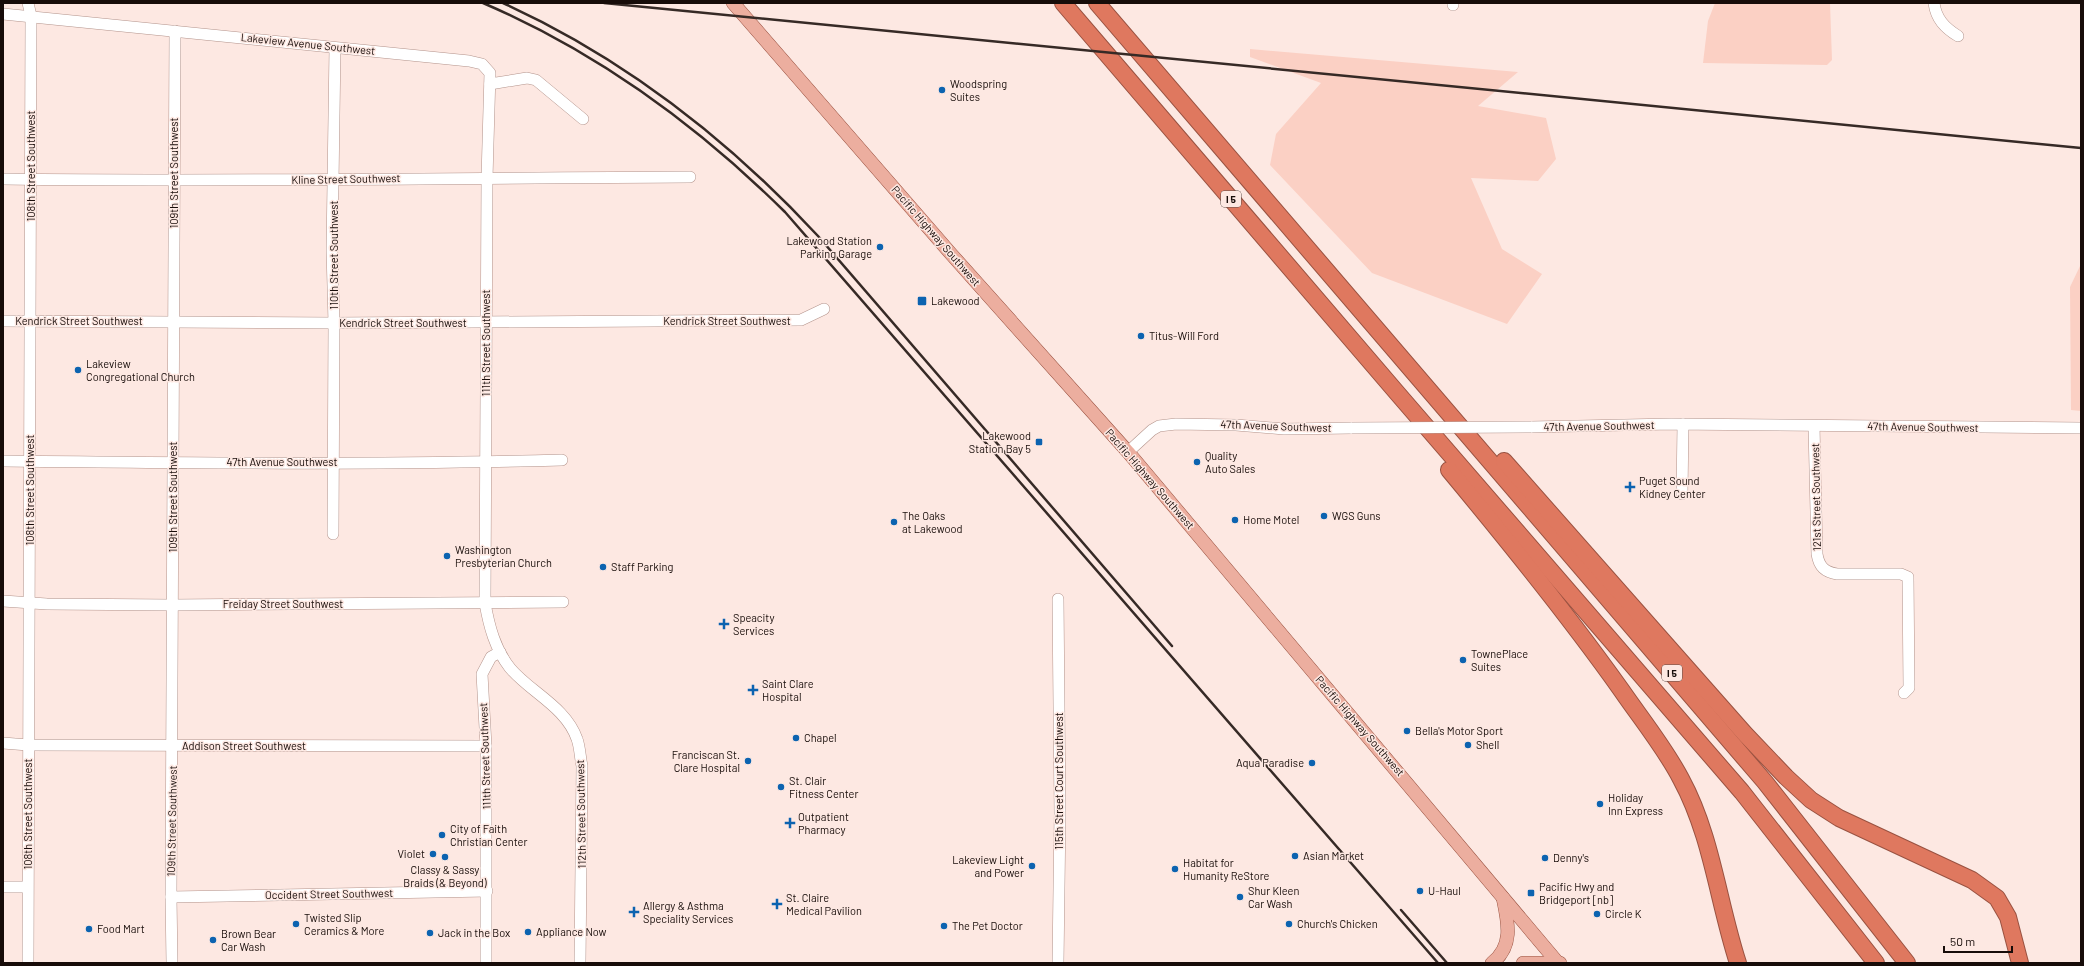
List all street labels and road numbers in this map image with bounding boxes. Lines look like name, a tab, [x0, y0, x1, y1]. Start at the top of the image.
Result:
street label: Lakeview Avenue Southwest	[240, 30, 376, 57]
street label: 108th Street Southwest	[24, 110, 37, 222]
street label: 109th Street Southwest	[167, 117, 180, 229]
street label: Kline Street Southwest	[291, 171, 401, 186]
street label: Pacific Highway Southwest	[889, 183, 983, 288]
road number: I 5	[1221, 191, 1241, 207]
street label: 110th Street Southwest	[327, 200, 340, 310]
street label: 111th Street Southwest	[479, 290, 492, 396]
street label: Kendrick Street Southwest	[15, 314, 143, 327]
street label: Kendrick Street Southwest	[663, 314, 791, 327]
street label: Kendrick Street Southwest	[339, 316, 467, 329]
street label: 47th Avenue Southwest	[1220, 417, 1332, 434]
street label: 47th Avenue Southwest	[1543, 418, 1655, 433]
street label: 47th Avenue Southwest	[1867, 419, 1979, 434]
street label: Pacific Highway Southwest	[1103, 426, 1197, 531]
street label: 108th Street Southwest	[23, 434, 36, 546]
street label: 109th Street Southwest	[166, 441, 179, 553]
street label: 121st Street Southwest	[1808, 443, 1823, 551]
street label: 47th Avenue Southwest	[226, 455, 338, 468]
street label: Freiday Street Southwest	[223, 597, 343, 610]
road number: I 5	[1662, 665, 1682, 681]
street label: Pacific Highway Southwest	[1313, 673, 1407, 778]
street label: 111th Street Southwest	[476, 702, 493, 810]
street label: 115th Street Court Southwest	[1052, 712, 1065, 850]
street label: Addison Street Southwest	[182, 739, 306, 752]
street label: 108th Street Southwest	[21, 758, 34, 870]
street label: 112th Street Southwest	[573, 759, 588, 869]
street label: 109th Street Southwest	[164, 765, 179, 877]
street label: Occident Street Southwest	[265, 886, 393, 901]

